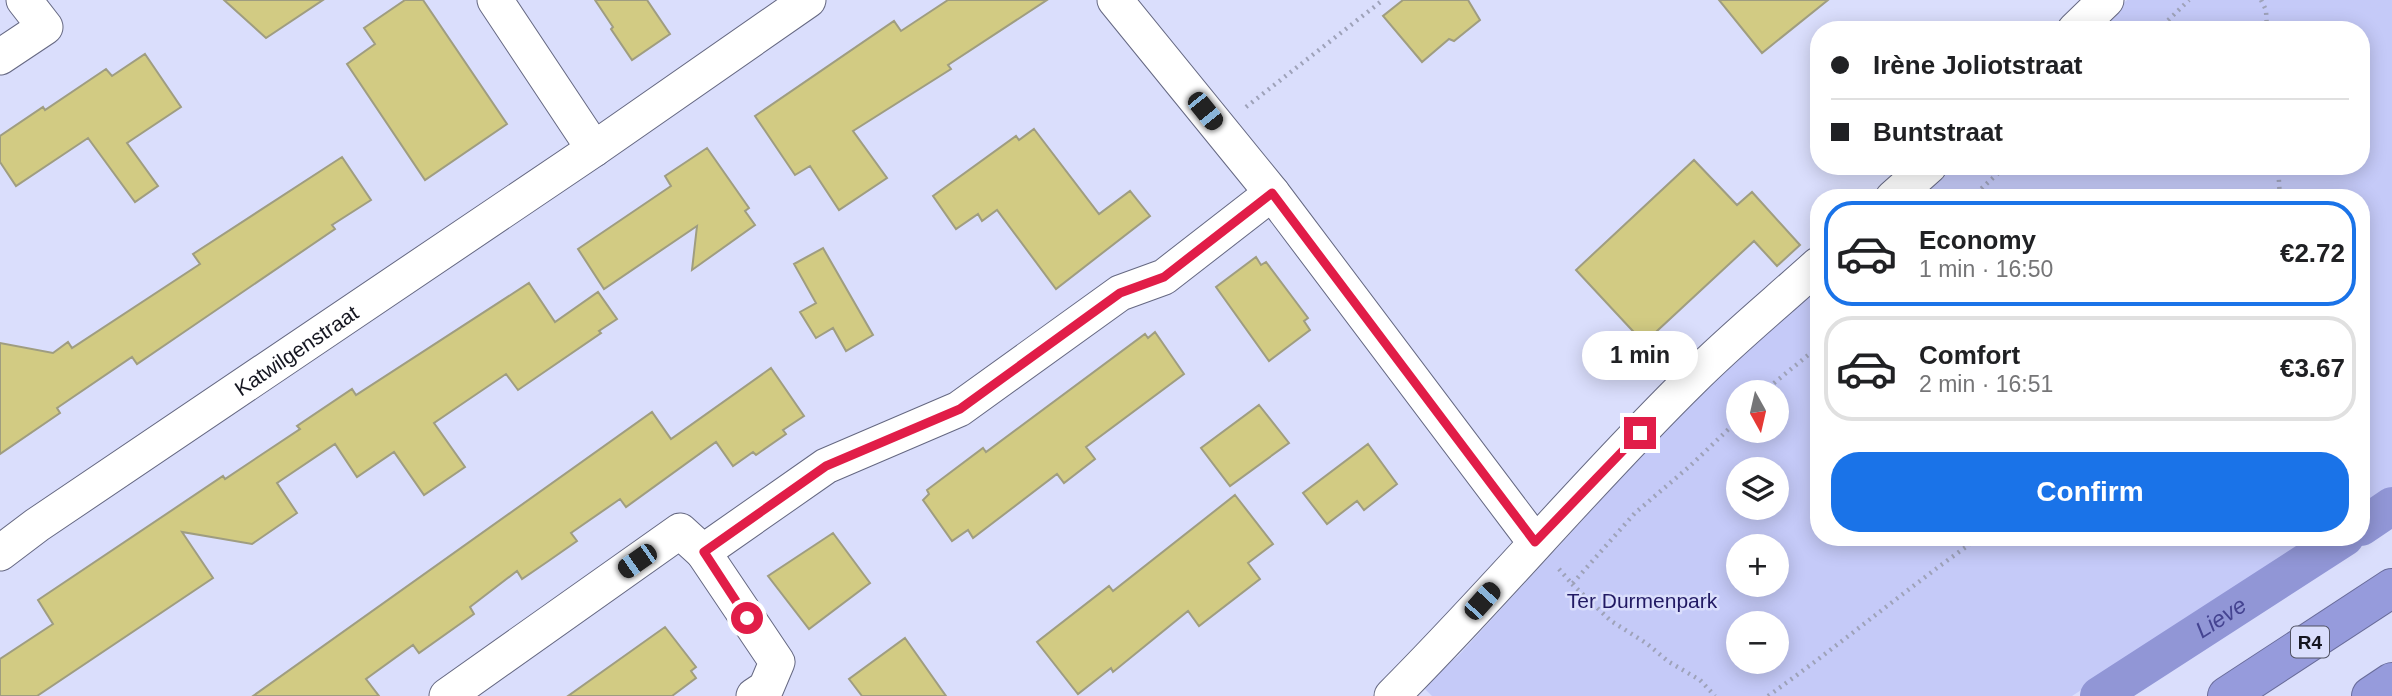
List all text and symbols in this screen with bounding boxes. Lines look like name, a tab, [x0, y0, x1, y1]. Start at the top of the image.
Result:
text: Irène Joliotstraat	[1873, 50, 2083, 80]
car	[1184, 88, 1227, 134]
text: Buntstraat	[1873, 117, 2003, 147]
icon: car	[1835, 222, 1898, 285]
text: Economy	[1919, 225, 2036, 255]
text: €2.72	[2280, 238, 2345, 268]
text: 1 min · 16:50	[1919, 256, 2053, 282]
street label: Katwilgenstraat	[230, 300, 362, 400]
callout: 1 min	[1582, 332, 1698, 380]
icon: car	[1835, 337, 1898, 400]
text: Comfort	[1919, 340, 2020, 370]
text: 1 min	[1610, 342, 1670, 368]
text: €3.67	[2280, 353, 2345, 383]
text: 2 min · 16:51	[1919, 371, 2053, 397]
north arrow	[1726, 380, 1788, 443]
map controls	[1726, 380, 1789, 674]
route end	[1624, 417, 1656, 449]
button: Confirm	[1831, 452, 2349, 532]
button: layers	[1726, 457, 1789, 520]
button: +	[1726, 534, 1789, 597]
car	[614, 540, 661, 582]
car	[1461, 578, 1504, 624]
park label: Ter Durmenpark	[1567, 589, 1718, 612]
water label: Lieve	[2191, 591, 2251, 643]
route start	[731, 602, 763, 634]
button: −	[1726, 611, 1789, 674]
road number: R4	[2291, 626, 2329, 657]

